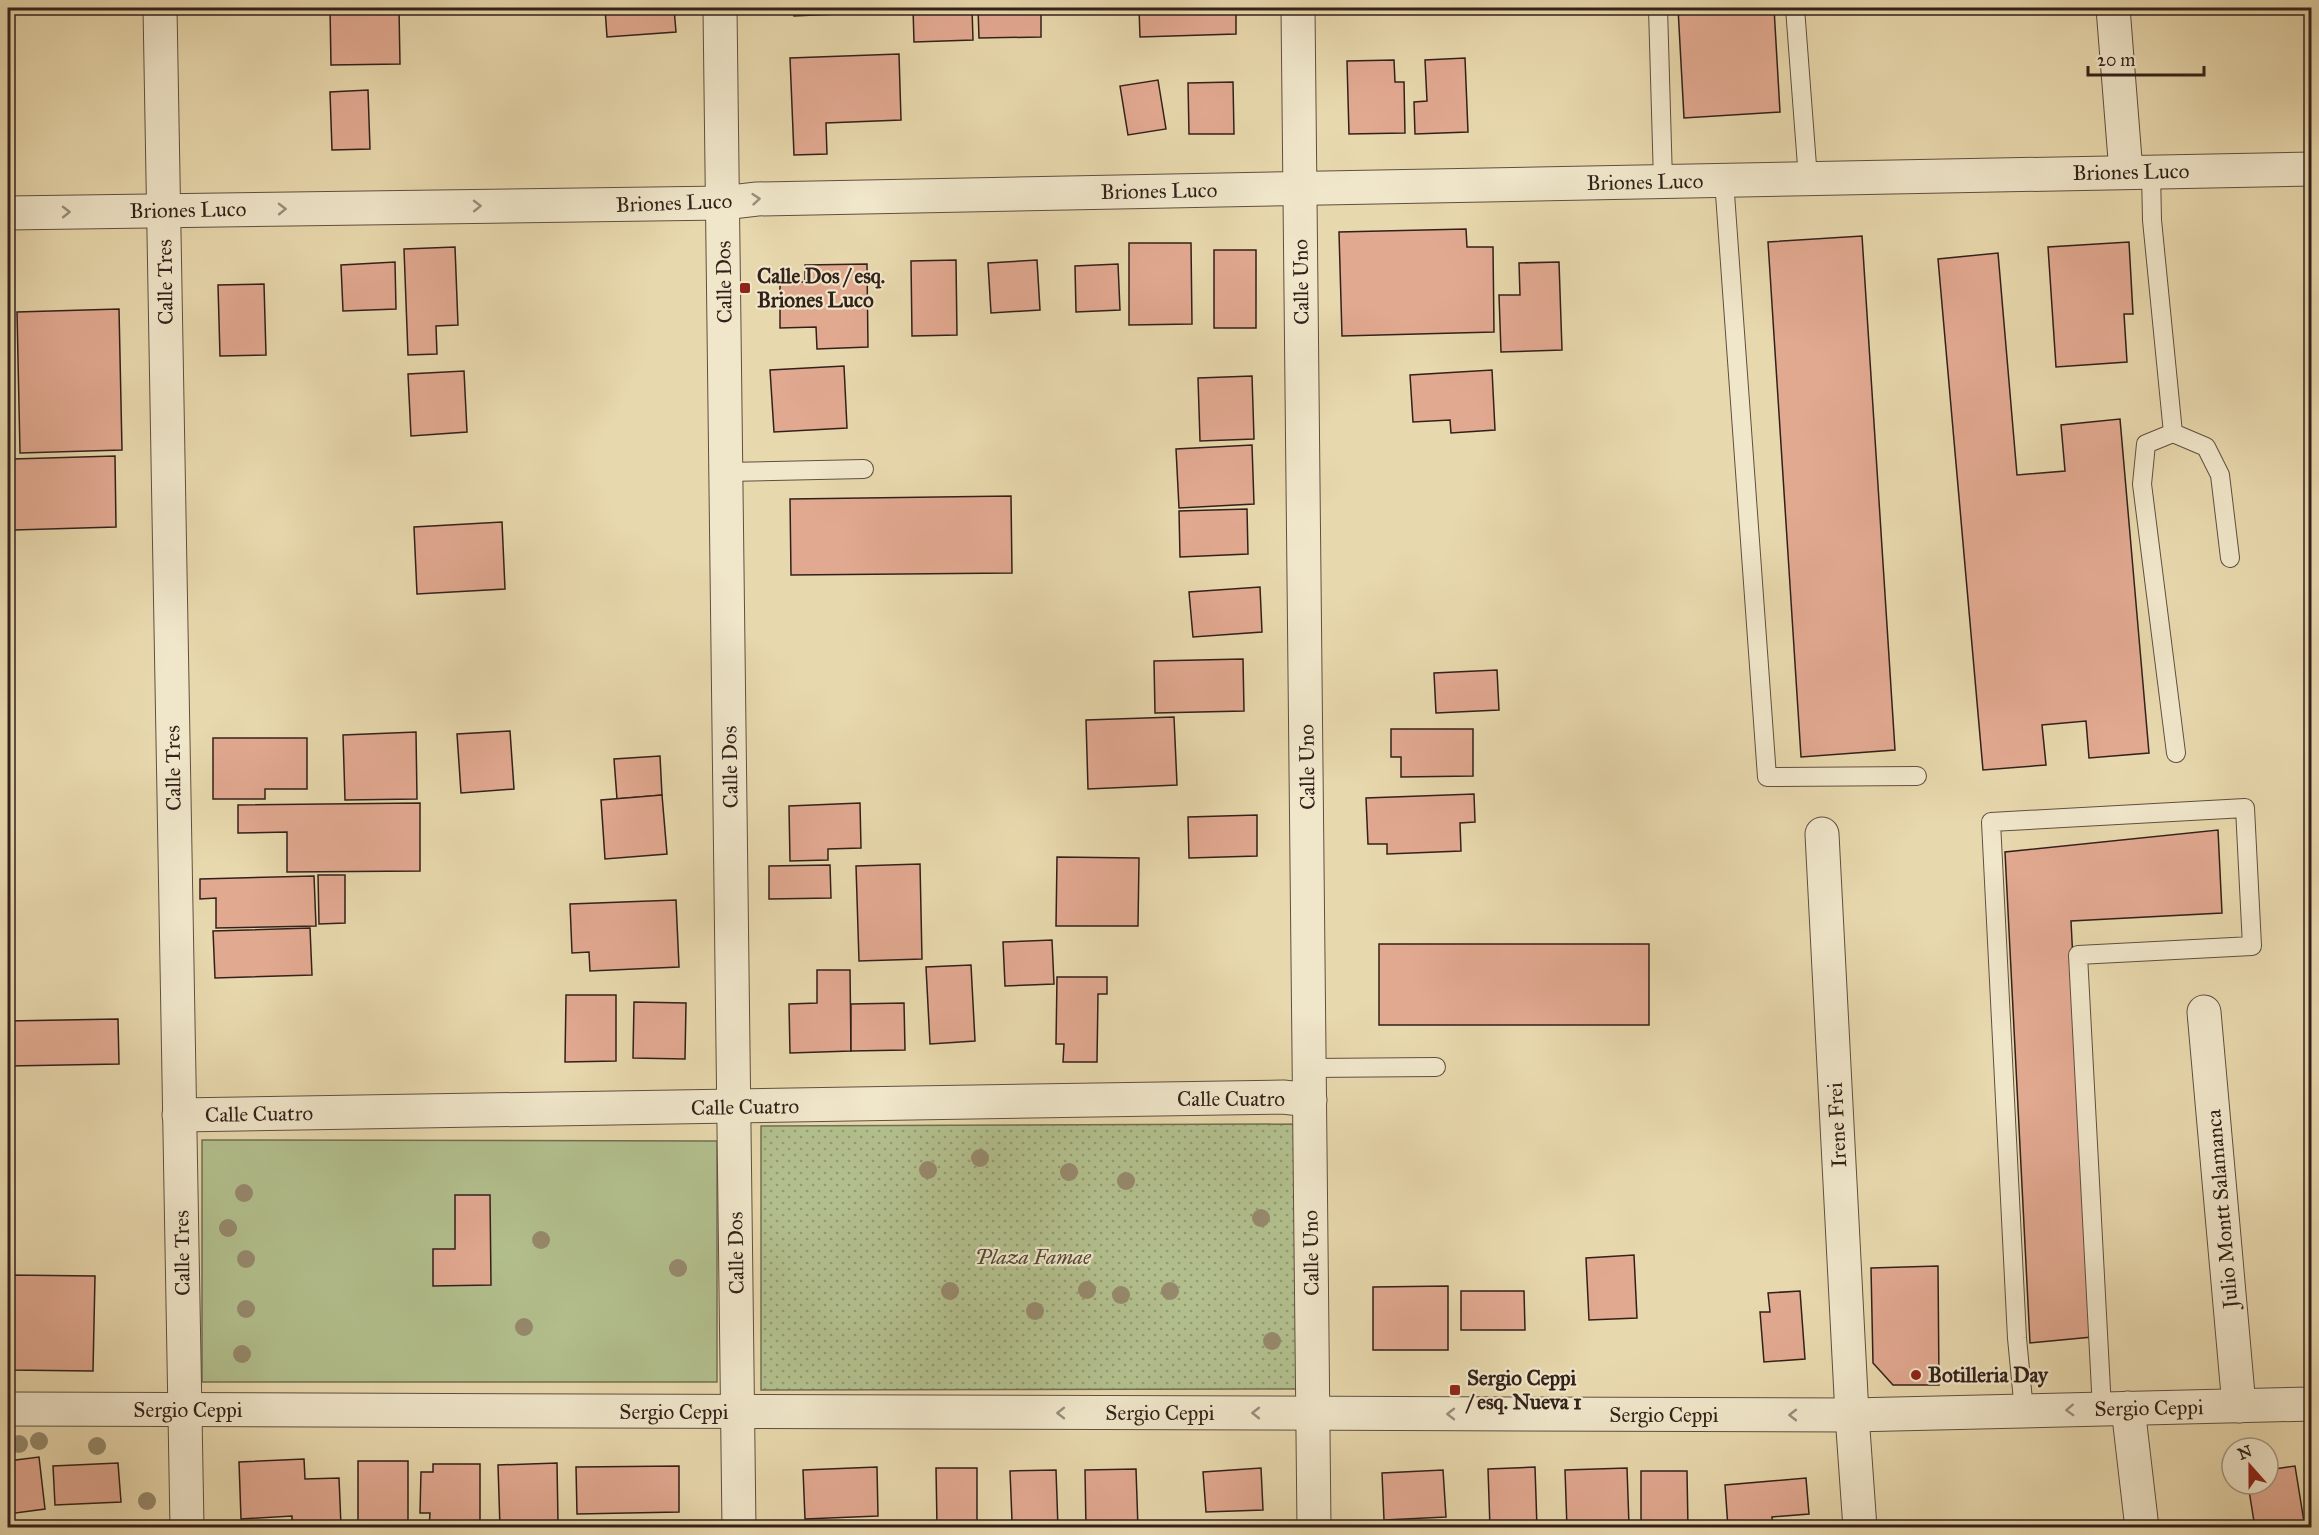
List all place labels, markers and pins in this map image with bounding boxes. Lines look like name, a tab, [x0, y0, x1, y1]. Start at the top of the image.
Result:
place label: Calle Dos / esq. Briones Luco	[757, 263, 885, 313]
marker: Calle Dos / esq. Briones Luco	[738, 281, 752, 295]
place label: Botilleria Day	[1928, 1362, 2049, 1388]
place label: Sergio Ceppi / esq. Nueva 1	[1465, 1365, 1582, 1415]
marker: Botilleria Day	[1909, 1368, 1923, 1382]
marker: Sergio Ceppi / esq. Nueva 1	[1448, 1383, 1462, 1397]

